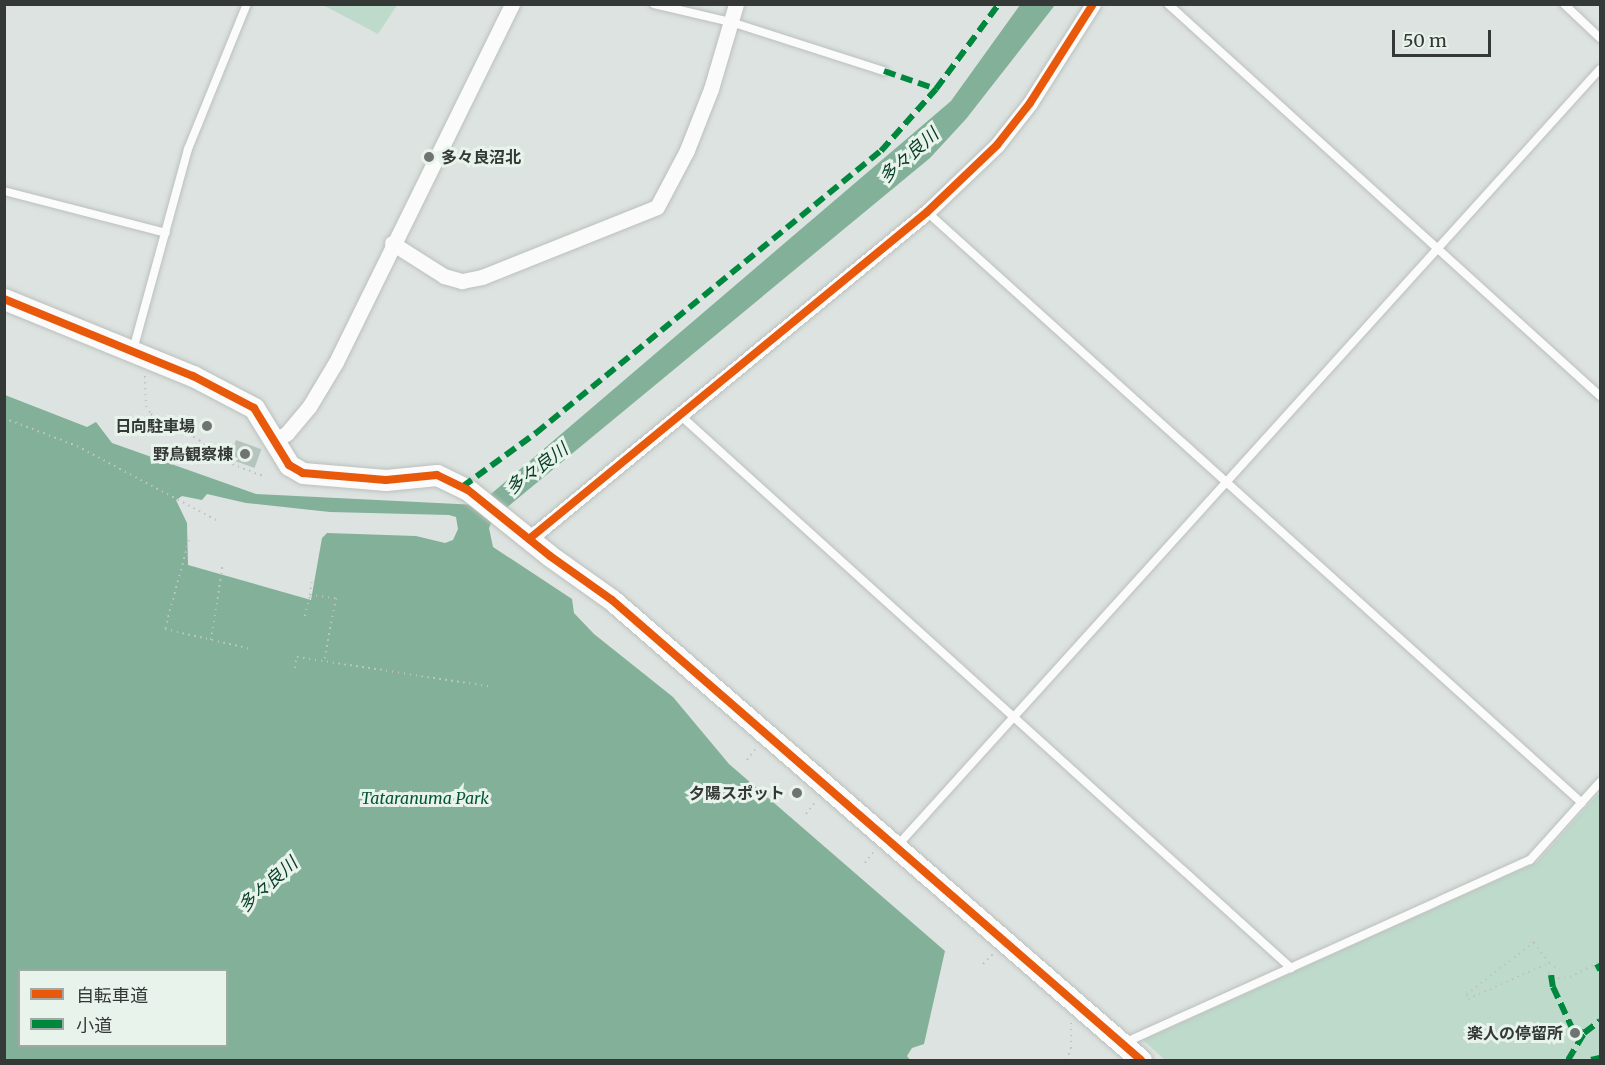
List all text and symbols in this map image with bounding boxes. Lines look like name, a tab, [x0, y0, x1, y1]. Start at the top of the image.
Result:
scale bar	[1395, 18, 1494, 56]
text: 50 m	[1403, 29, 1447, 52]
water label: 多々良川	[875, 124, 943, 188]
place label: 多々良沼北	[441, 147, 521, 167]
marker: 多々良沼北	[422, 150, 436, 164]
place label: 日向駐車場	[115, 416, 195, 436]
marker: 日向駐車場	[200, 419, 214, 433]
water label: 多々良川	[502, 439, 572, 499]
place label: 野鳥観察棟	[153, 444, 233, 464]
marker: 野鳥観察棟	[238, 447, 252, 461]
place label: 夕陽スポット	[689, 783, 785, 803]
marker: 夕陽スポット	[790, 786, 804, 800]
park label: Tataranuma Park	[361, 788, 489, 808]
water label: 多々良川	[234, 853, 302, 917]
legend	[18, 969, 228, 1047]
text: 自転車道	[76, 984, 148, 1007]
text: 小道	[76, 1014, 112, 1037]
place label: 楽人の停留所	[1467, 1023, 1563, 1043]
marker: 楽人の停留所	[1568, 1026, 1582, 1040]

